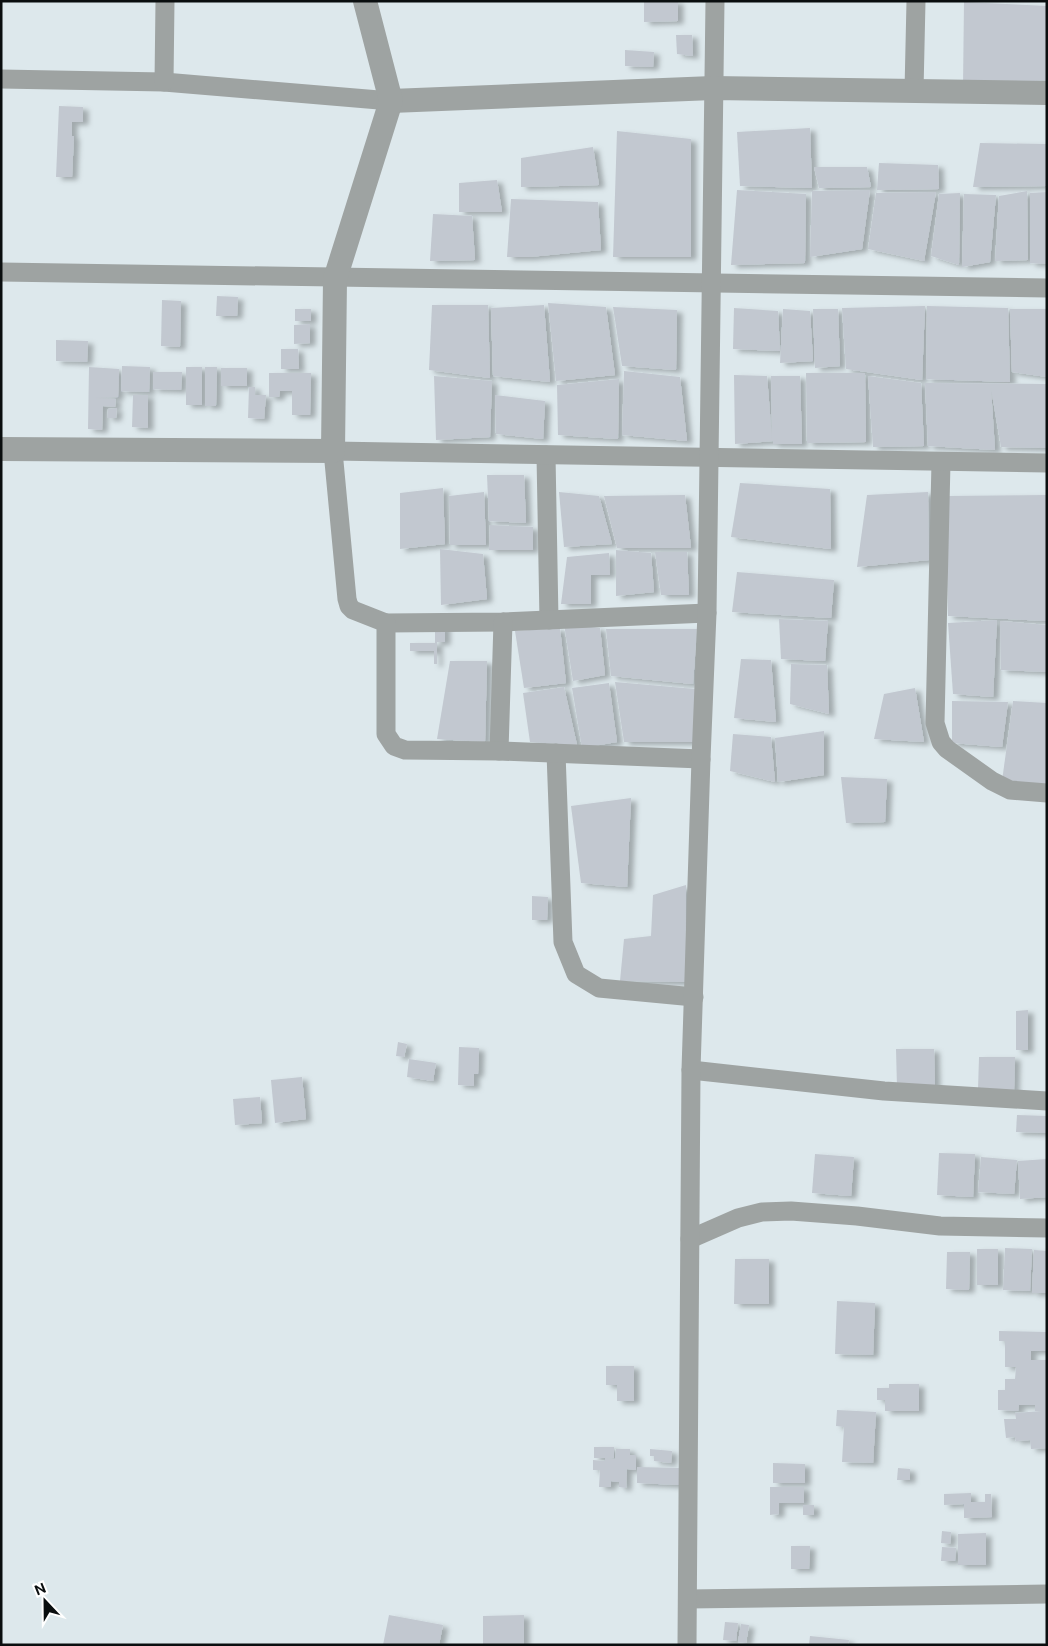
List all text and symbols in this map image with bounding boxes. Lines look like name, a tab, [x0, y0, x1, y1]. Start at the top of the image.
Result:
north arrow	[20, 1576, 70, 1626]
text: N	[32, 1579, 48, 1598]

